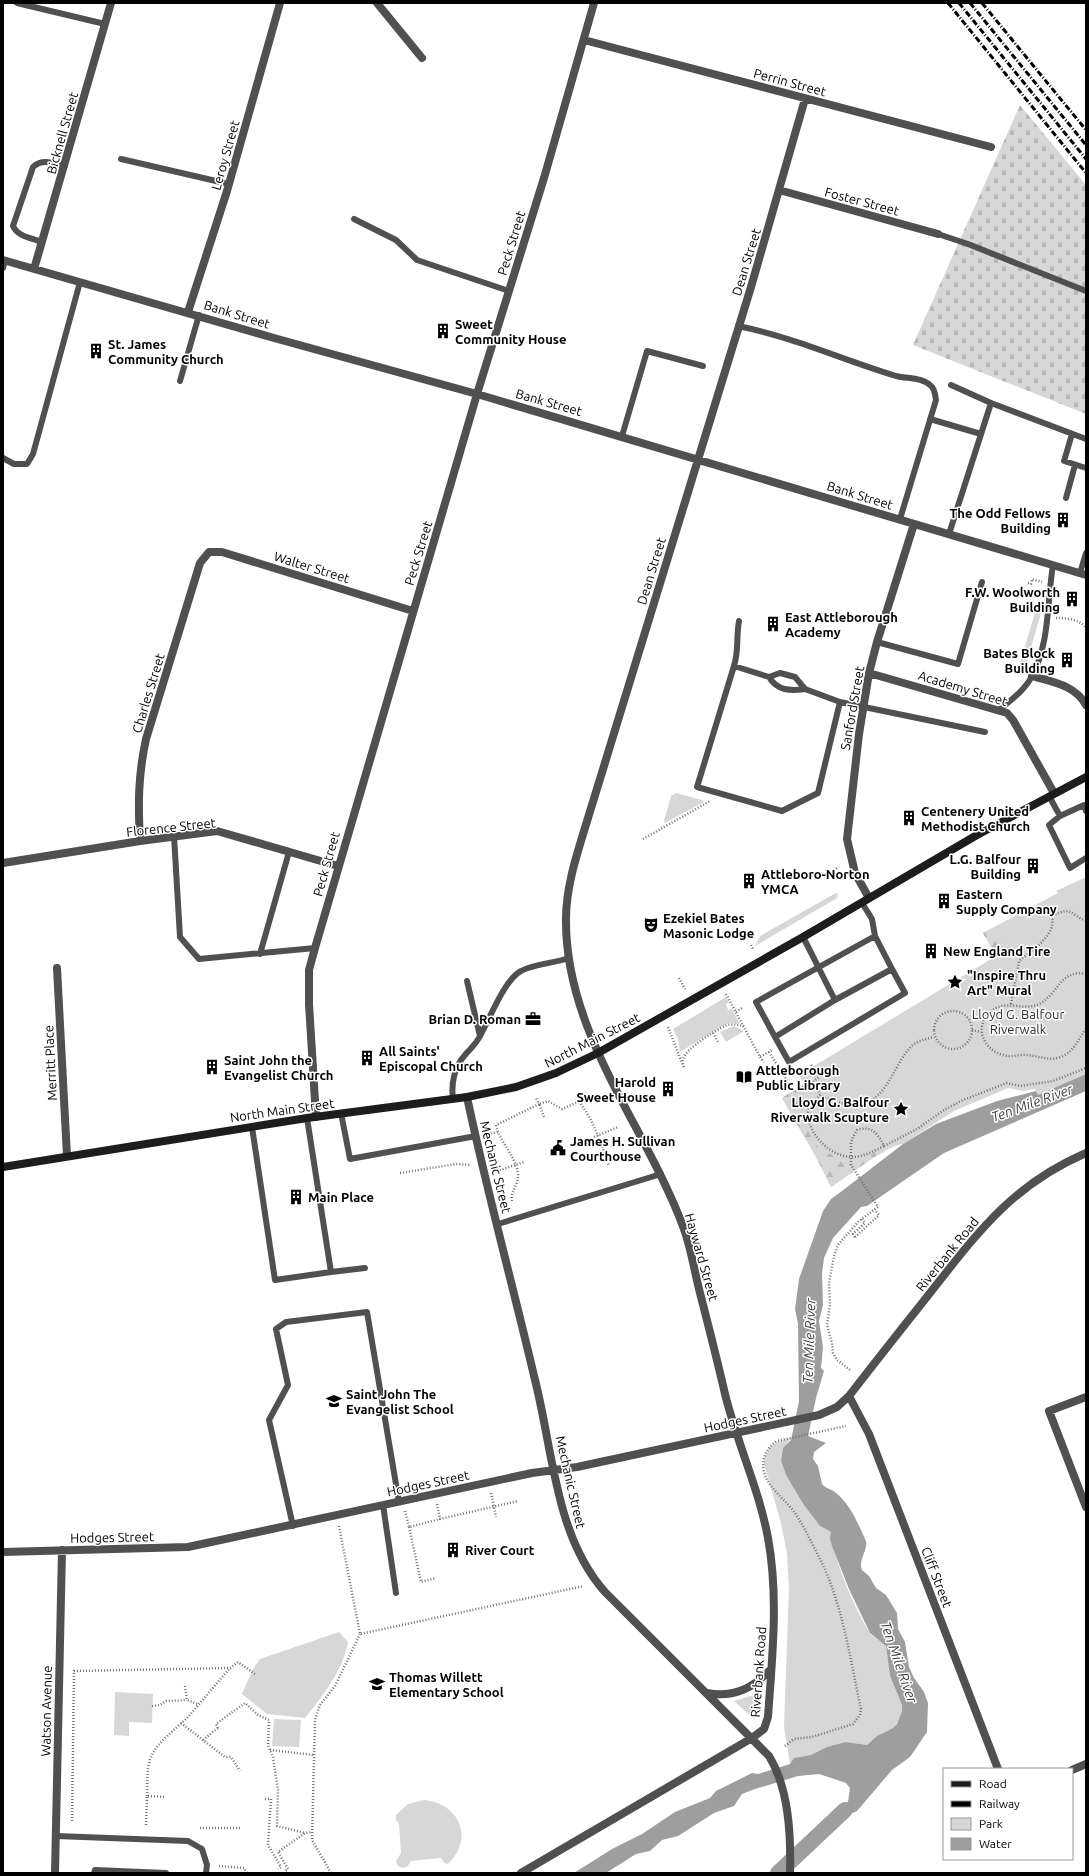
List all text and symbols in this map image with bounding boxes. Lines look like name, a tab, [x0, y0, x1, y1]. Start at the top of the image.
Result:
street label: Perrin Street	[752, 66, 828, 98]
street label: Bicknell Street	[44, 90, 80, 176]
street label: Leroy Street	[208, 119, 242, 191]
street label: Foster Street	[823, 184, 901, 218]
street label: Peck Street	[495, 209, 527, 277]
street label: Dean Street	[729, 227, 763, 297]
street label: Bank Street	[202, 297, 272, 331]
place label: Sweet Community House	[455, 317, 566, 346]
building icon: Sweet Community House	[434, 322, 452, 340]
place label: St. James Community Church	[108, 337, 224, 366]
building icon: St. James Community Church	[87, 342, 105, 360]
street label: Bank Street	[514, 386, 584, 418]
street label: Bank Street	[825, 478, 895, 512]
place label: The Odd Fellows Building	[950, 506, 1051, 535]
building icon: The Odd Fellows Building	[1054, 511, 1072, 529]
street label: Peck Street	[402, 519, 434, 587]
street label: Dean Street	[634, 536, 668, 606]
street label: Walter Street	[273, 549, 351, 585]
place label: F.W. Woolworth Building	[965, 585, 1060, 614]
building icon: F.W. Woolworth Building	[1063, 590, 1081, 608]
place label: East Attleborough Academy	[785, 610, 898, 639]
building icon: East Attleborough Academy	[764, 615, 782, 633]
place label: Bates Block Building	[983, 646, 1056, 675]
building icon: Bates Block Building	[1058, 651, 1076, 669]
street label: Charles Street	[129, 652, 167, 734]
street label: Sanford Street	[838, 665, 866, 751]
street label: Academy Street	[917, 668, 1009, 708]
place label: Centenery United Methodist Church	[921, 804, 1030, 833]
building icon: Centenery United Methodist Church	[900, 809, 918, 827]
street label: Florence Street	[126, 815, 216, 839]
street label: Peck Street	[310, 830, 342, 898]
place label: L.G. Balfour Building	[949, 852, 1022, 881]
building icon: L.G. Balfour Building	[1024, 857, 1042, 875]
place label: Attleboro-Norton YMCA	[761, 867, 870, 896]
building icon: Attleboro-Norton YMCA	[740, 872, 758, 890]
place label: Eastern Supply Company	[956, 887, 1057, 916]
building icon: Eastern Supply Company	[935, 892, 953, 910]
place label: Ezekiel Bates Masonic Lodge	[663, 911, 754, 940]
theatre icon: Ezekiel Bates Masonic Lodge	[642, 916, 660, 934]
building icon: New England Tire	[922, 942, 940, 960]
place label: New England Tire	[943, 944, 1051, 958]
place label: "Inspire Thru Art" Mural	[967, 968, 1046, 997]
place icon: "Inspire Thru Art" Mural	[946, 973, 964, 991]
park label: Lloyd G. Balfour Riverwalk	[972, 1007, 1064, 1036]
office icon: Brian D. Roman	[524, 1010, 542, 1028]
street label: North Main Street	[542, 1010, 642, 1070]
place label: Brian D. Roman	[428, 1012, 521, 1026]
street label: Merritt Place	[41, 1025, 59, 1101]
place label: All Saints' Episcopal Church	[379, 1044, 483, 1073]
building icon: All Saints' Episcopal Church	[358, 1049, 376, 1067]
place label: Saint John the Evangelist Church	[224, 1053, 333, 1082]
building icon: Saint John the Evangelist Church	[203, 1058, 221, 1076]
place label: Attleborough Public Library	[756, 1063, 840, 1092]
library icon: Attleborough Public Library	[735, 1068, 753, 1086]
place label: Harold Sweet House	[577, 1075, 656, 1104]
building icon: Harold Sweet House	[659, 1080, 677, 1098]
water label: Ten Mile River	[989, 1081, 1075, 1125]
place label: Lloyd G. Balfour Riverwalk Scupture	[770, 1095, 890, 1124]
street label: North Main Street	[229, 1096, 335, 1124]
place icon: Lloyd G. Balfour Riverwalk Scupture	[892, 1100, 910, 1118]
street label: Mechanic Street	[478, 1119, 514, 1215]
place label: James H. Sullivan Courthouse	[570, 1134, 675, 1163]
public building icon: James H. Sullivan Courthouse	[549, 1139, 567, 1157]
building icon: Main Place	[287, 1188, 305, 1206]
place label: Main Place	[308, 1190, 374, 1204]
street label: Hayward Street	[683, 1211, 721, 1303]
street label: Riverbank Road	[913, 1214, 981, 1294]
water label: Ten Mile River	[800, 1297, 819, 1384]
place label: Saint John The Evangelist School	[346, 1387, 454, 1416]
school or university icon: Saint John The Evangelist School	[325, 1392, 343, 1410]
street label: Hodges Street	[703, 1403, 787, 1435]
street label: Mechanic Street	[554, 1434, 588, 1530]
street label: Hodges Street	[386, 1467, 470, 1499]
street label: Hodges Street	[70, 1529, 154, 1545]
building icon: River Court	[444, 1541, 462, 1559]
place label: River Court	[465, 1543, 535, 1557]
street label: Cliff Street	[919, 1545, 955, 1609]
water label: Ten Mile River	[878, 1619, 921, 1706]
street label: Riverbank Road	[748, 1626, 768, 1718]
street label: Watson Avenue	[38, 1665, 54, 1757]
place label: Thomas Willett Elementary School	[389, 1670, 504, 1699]
school or university icon: Thomas Willett Elementary School	[368, 1675, 386, 1693]
legend	[943, 1768, 1073, 1860]
text: Road	[979, 1777, 1007, 1790]
text: Railway	[979, 1797, 1020, 1810]
text: Park	[979, 1817, 1003, 1830]
text: Water	[979, 1837, 1012, 1850]

